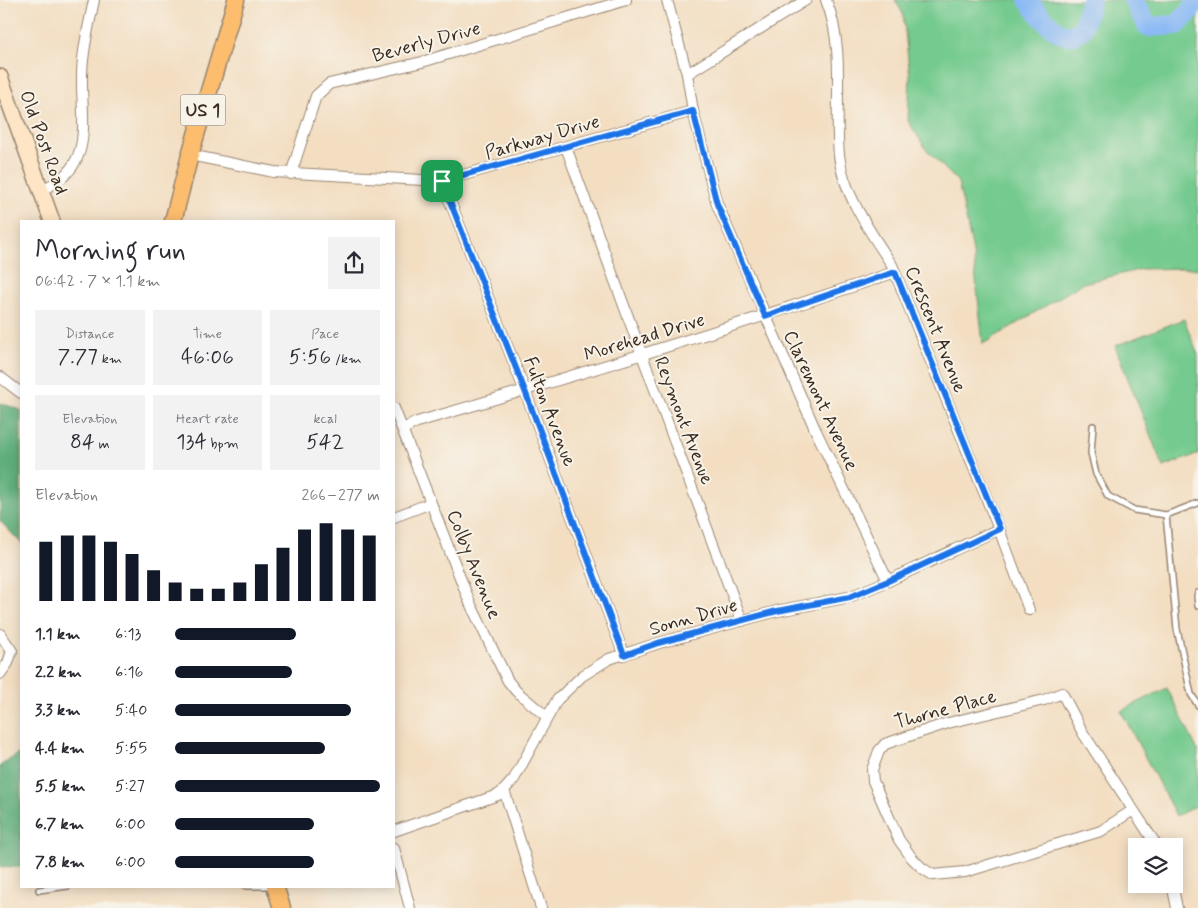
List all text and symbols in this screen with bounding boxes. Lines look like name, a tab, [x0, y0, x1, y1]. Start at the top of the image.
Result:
street label: Beverly Drive	[370, 16, 483, 69]
street label: Old Post Road	[13, 87, 74, 198]
road number: US 1	[180, 94, 226, 126]
street label: Parkway Drive	[482, 109, 603, 166]
pin	[421, 160, 463, 202]
icon: arrive	[428, 167, 456, 195]
text: Morning run	[35, 233, 186, 270]
button: share	[328, 237, 380, 289]
street label: Crescent Avenue	[899, 263, 972, 397]
text: 06:42 · 7 × 1.1 km	[35, 271, 161, 292]
street label: Morehead Drive	[581, 307, 708, 368]
text: Distance	[65, 325, 114, 343]
text: Time	[193, 325, 222, 343]
text: Pace	[311, 325, 339, 343]
street label: Claremont Avenue	[777, 326, 864, 475]
text: 7.77	[58, 343, 98, 371]
text: 46:06	[181, 343, 234, 371]
text: 5:56	[289, 343, 331, 371]
text: km	[98, 350, 122, 368]
text: /km	[331, 350, 362, 368]
street label: Fulton Avenue	[517, 353, 582, 470]
street label: Reymont Avenue	[648, 353, 719, 488]
text: Elevation	[62, 410, 117, 428]
text: Heart rate	[176, 410, 239, 428]
text: kcal	[313, 410, 337, 428]
text: 84	[70, 428, 95, 456]
text: 134	[176, 428, 207, 456]
text: 542	[306, 428, 344, 456]
text: m	[95, 435, 110, 453]
text: bpm	[207, 435, 239, 453]
text: Elevation	[35, 485, 98, 506]
text: 266–277 m	[302, 485, 380, 506]
street label: Colby Avenue	[439, 506, 507, 623]
street label: Sonn Drive	[646, 593, 740, 642]
text: 1.1 km	[35, 624, 80, 645]
text: 6:13	[115, 624, 141, 645]
text: 2.2 km	[35, 662, 82, 683]
text: 6:16	[115, 662, 143, 683]
street label: Thorne Place	[892, 684, 999, 735]
text: 3.3 km	[35, 700, 80, 721]
text: 5:40	[115, 700, 147, 721]
text: 4.4 km	[35, 738, 85, 759]
text: 5:55	[115, 738, 147, 759]
text: 5.5 km	[35, 776, 85, 797]
text: 5:27	[115, 776, 145, 797]
text: 6.7 km	[35, 814, 84, 835]
text: 6:00	[115, 814, 146, 835]
map controls	[1128, 838, 1183, 893]
button: layers	[1128, 838, 1183, 893]
text: 7.8 km	[35, 852, 85, 873]
text: 6:00	[115, 852, 146, 873]

